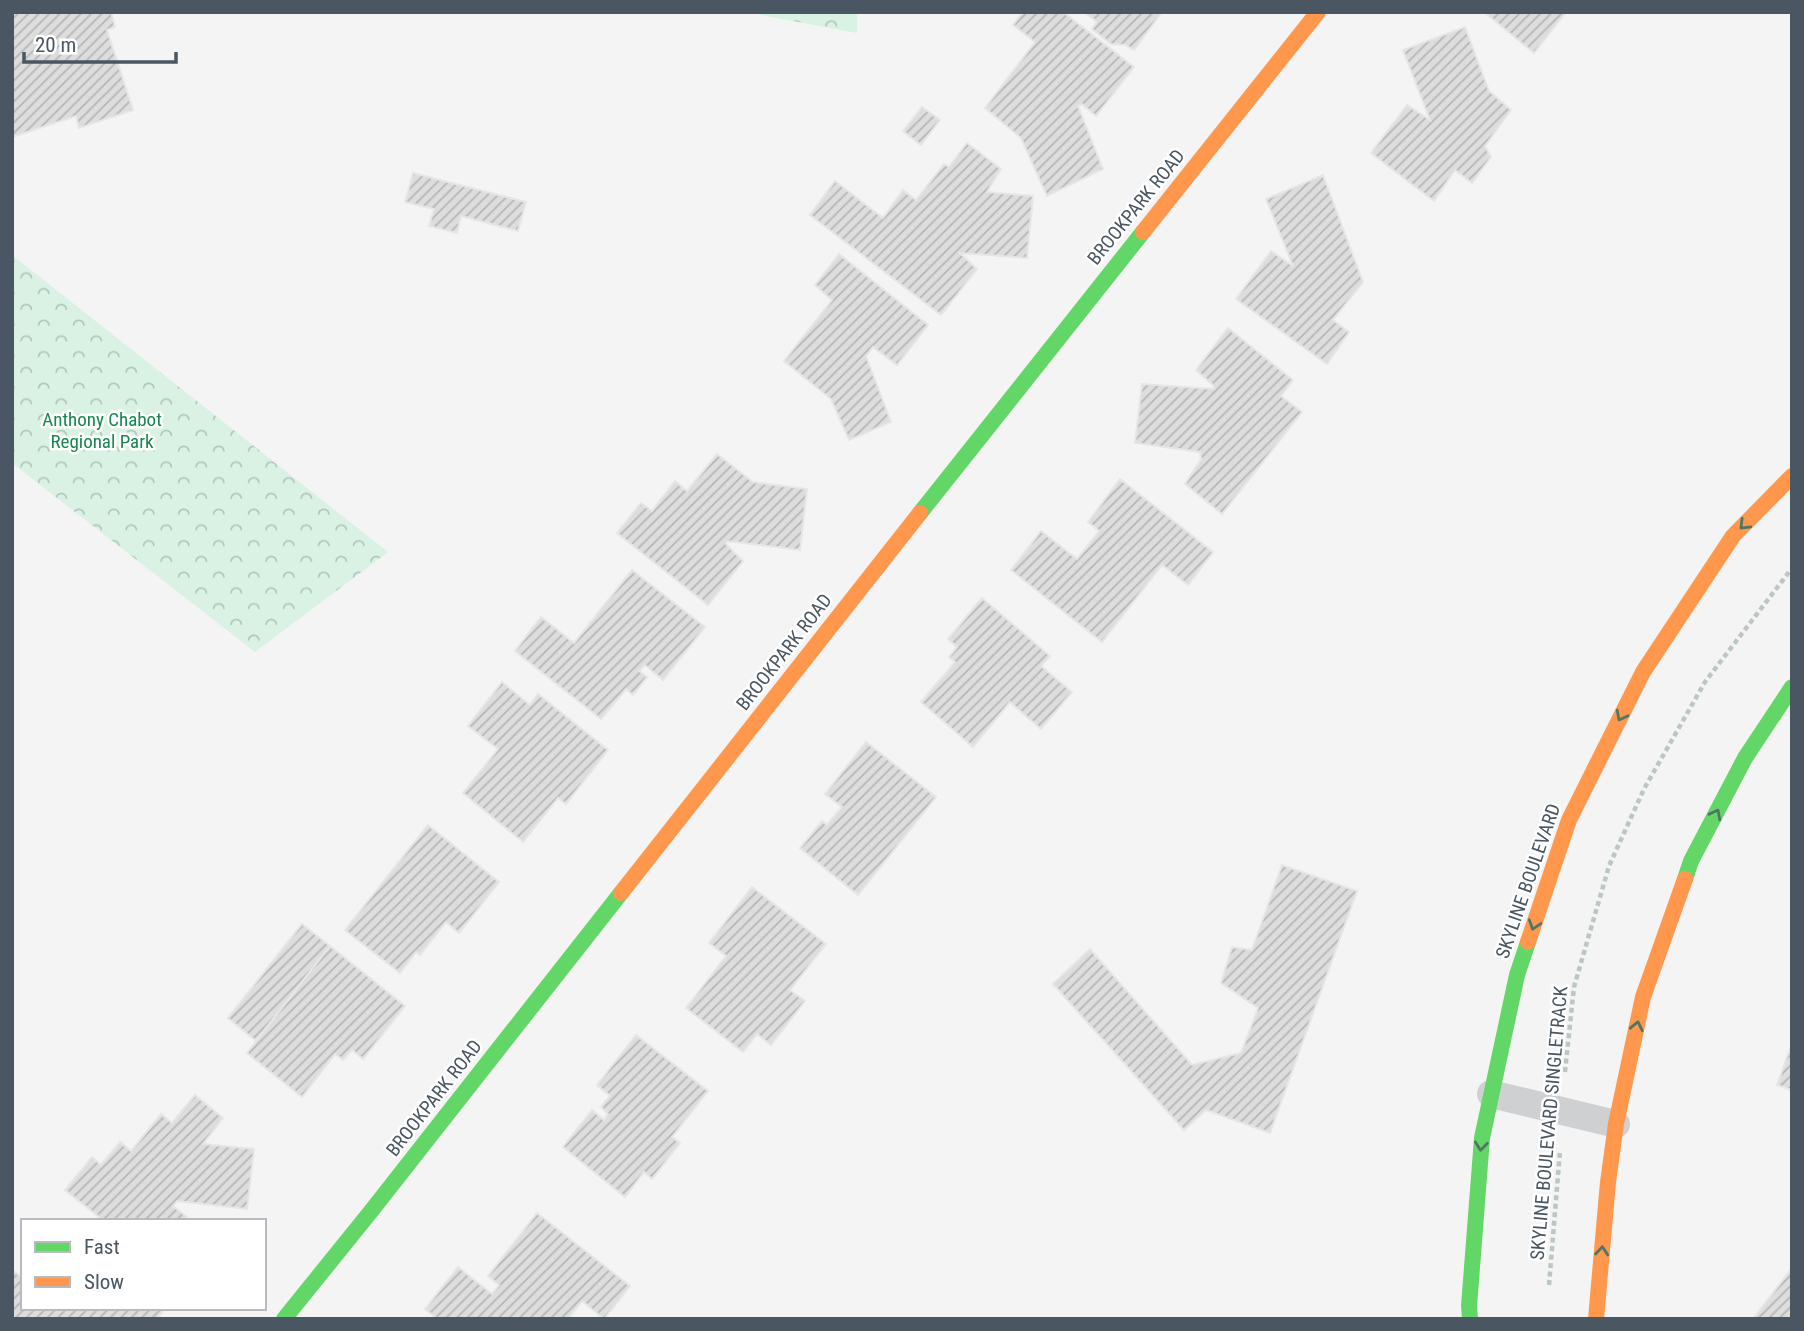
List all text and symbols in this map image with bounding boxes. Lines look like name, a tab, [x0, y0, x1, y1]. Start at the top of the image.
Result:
scale bar	[24, 21, 177, 65]
text: 20 m	[35, 33, 76, 57]
street label: BROOKPARK ROAD	[1082, 145, 1190, 269]
park label: Anthony Chabot Regional Park	[42, 408, 162, 453]
one-way arrow	[1739, 516, 1752, 529]
street label: BROOKPARK ROAD	[731, 589, 837, 715]
one-way arrow	[1615, 709, 1629, 721]
street label: SKYLINE BOULEVARD	[1491, 801, 1565, 961]
one-way arrow	[1707, 809, 1721, 821]
one-way arrow	[1528, 918, 1542, 931]
street label: SKYLINE BOULEVARD SINGLETRACK	[1526, 984, 1572, 1261]
one-way arrow	[1628, 1020, 1643, 1032]
street label: BROOKPARK ROAD	[381, 1035, 487, 1161]
one-way arrow	[1474, 1140, 1489, 1152]
legend	[21, 1219, 266, 1310]
text: Fast	[84, 1235, 120, 1259]
one-way arrow	[1594, 1245, 1609, 1256]
text: Slow	[84, 1270, 124, 1294]

